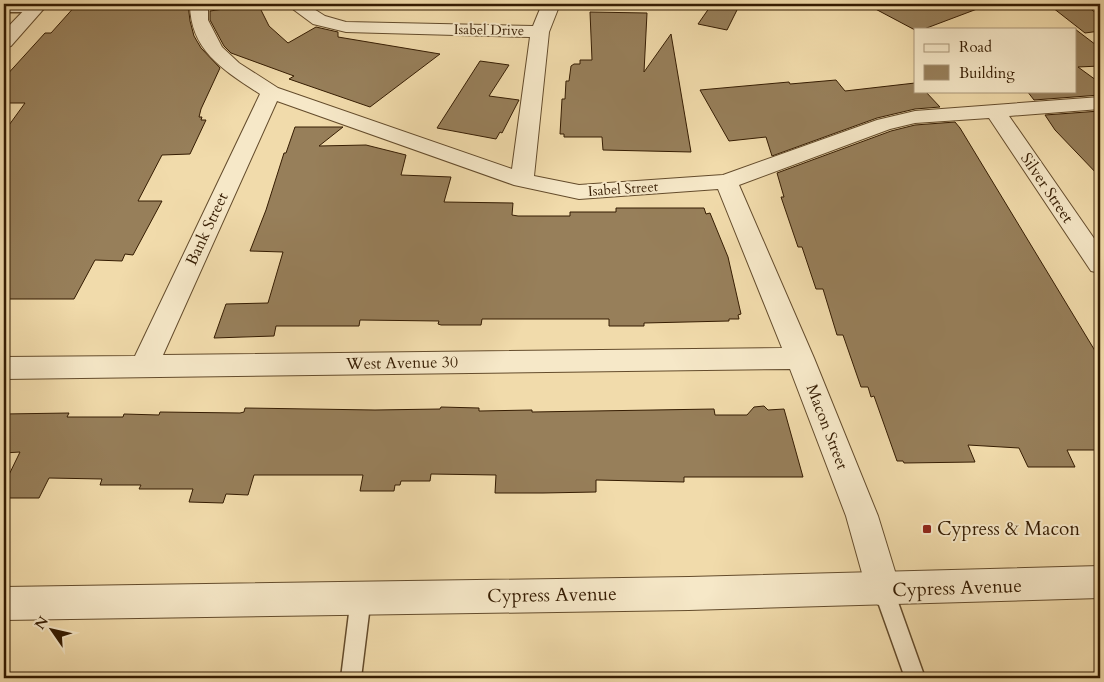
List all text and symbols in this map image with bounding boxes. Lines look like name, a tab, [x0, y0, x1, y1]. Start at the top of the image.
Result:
street label: Isabel Drive	[454, 20, 524, 40]
legend	[914, 28, 1076, 92]
text: Road	[959, 37, 992, 57]
text: Building	[959, 63, 1015, 83]
street label: Silver Street	[1015, 148, 1079, 228]
street label: Isabel Street	[587, 177, 659, 201]
street label: Bank Street	[180, 189, 234, 269]
street label: West Avenue 30	[345, 351, 458, 375]
street label: Macon Street	[801, 381, 853, 473]
place label: Cypress & Macon	[937, 516, 1080, 542]
marker: Cypress & Macon	[921, 523, 933, 535]
street label: Cypress Avenue	[892, 573, 1022, 603]
street label: Cypress Avenue	[487, 581, 617, 609]
north arrow	[28, 604, 78, 654]
text: N	[30, 613, 53, 633]

